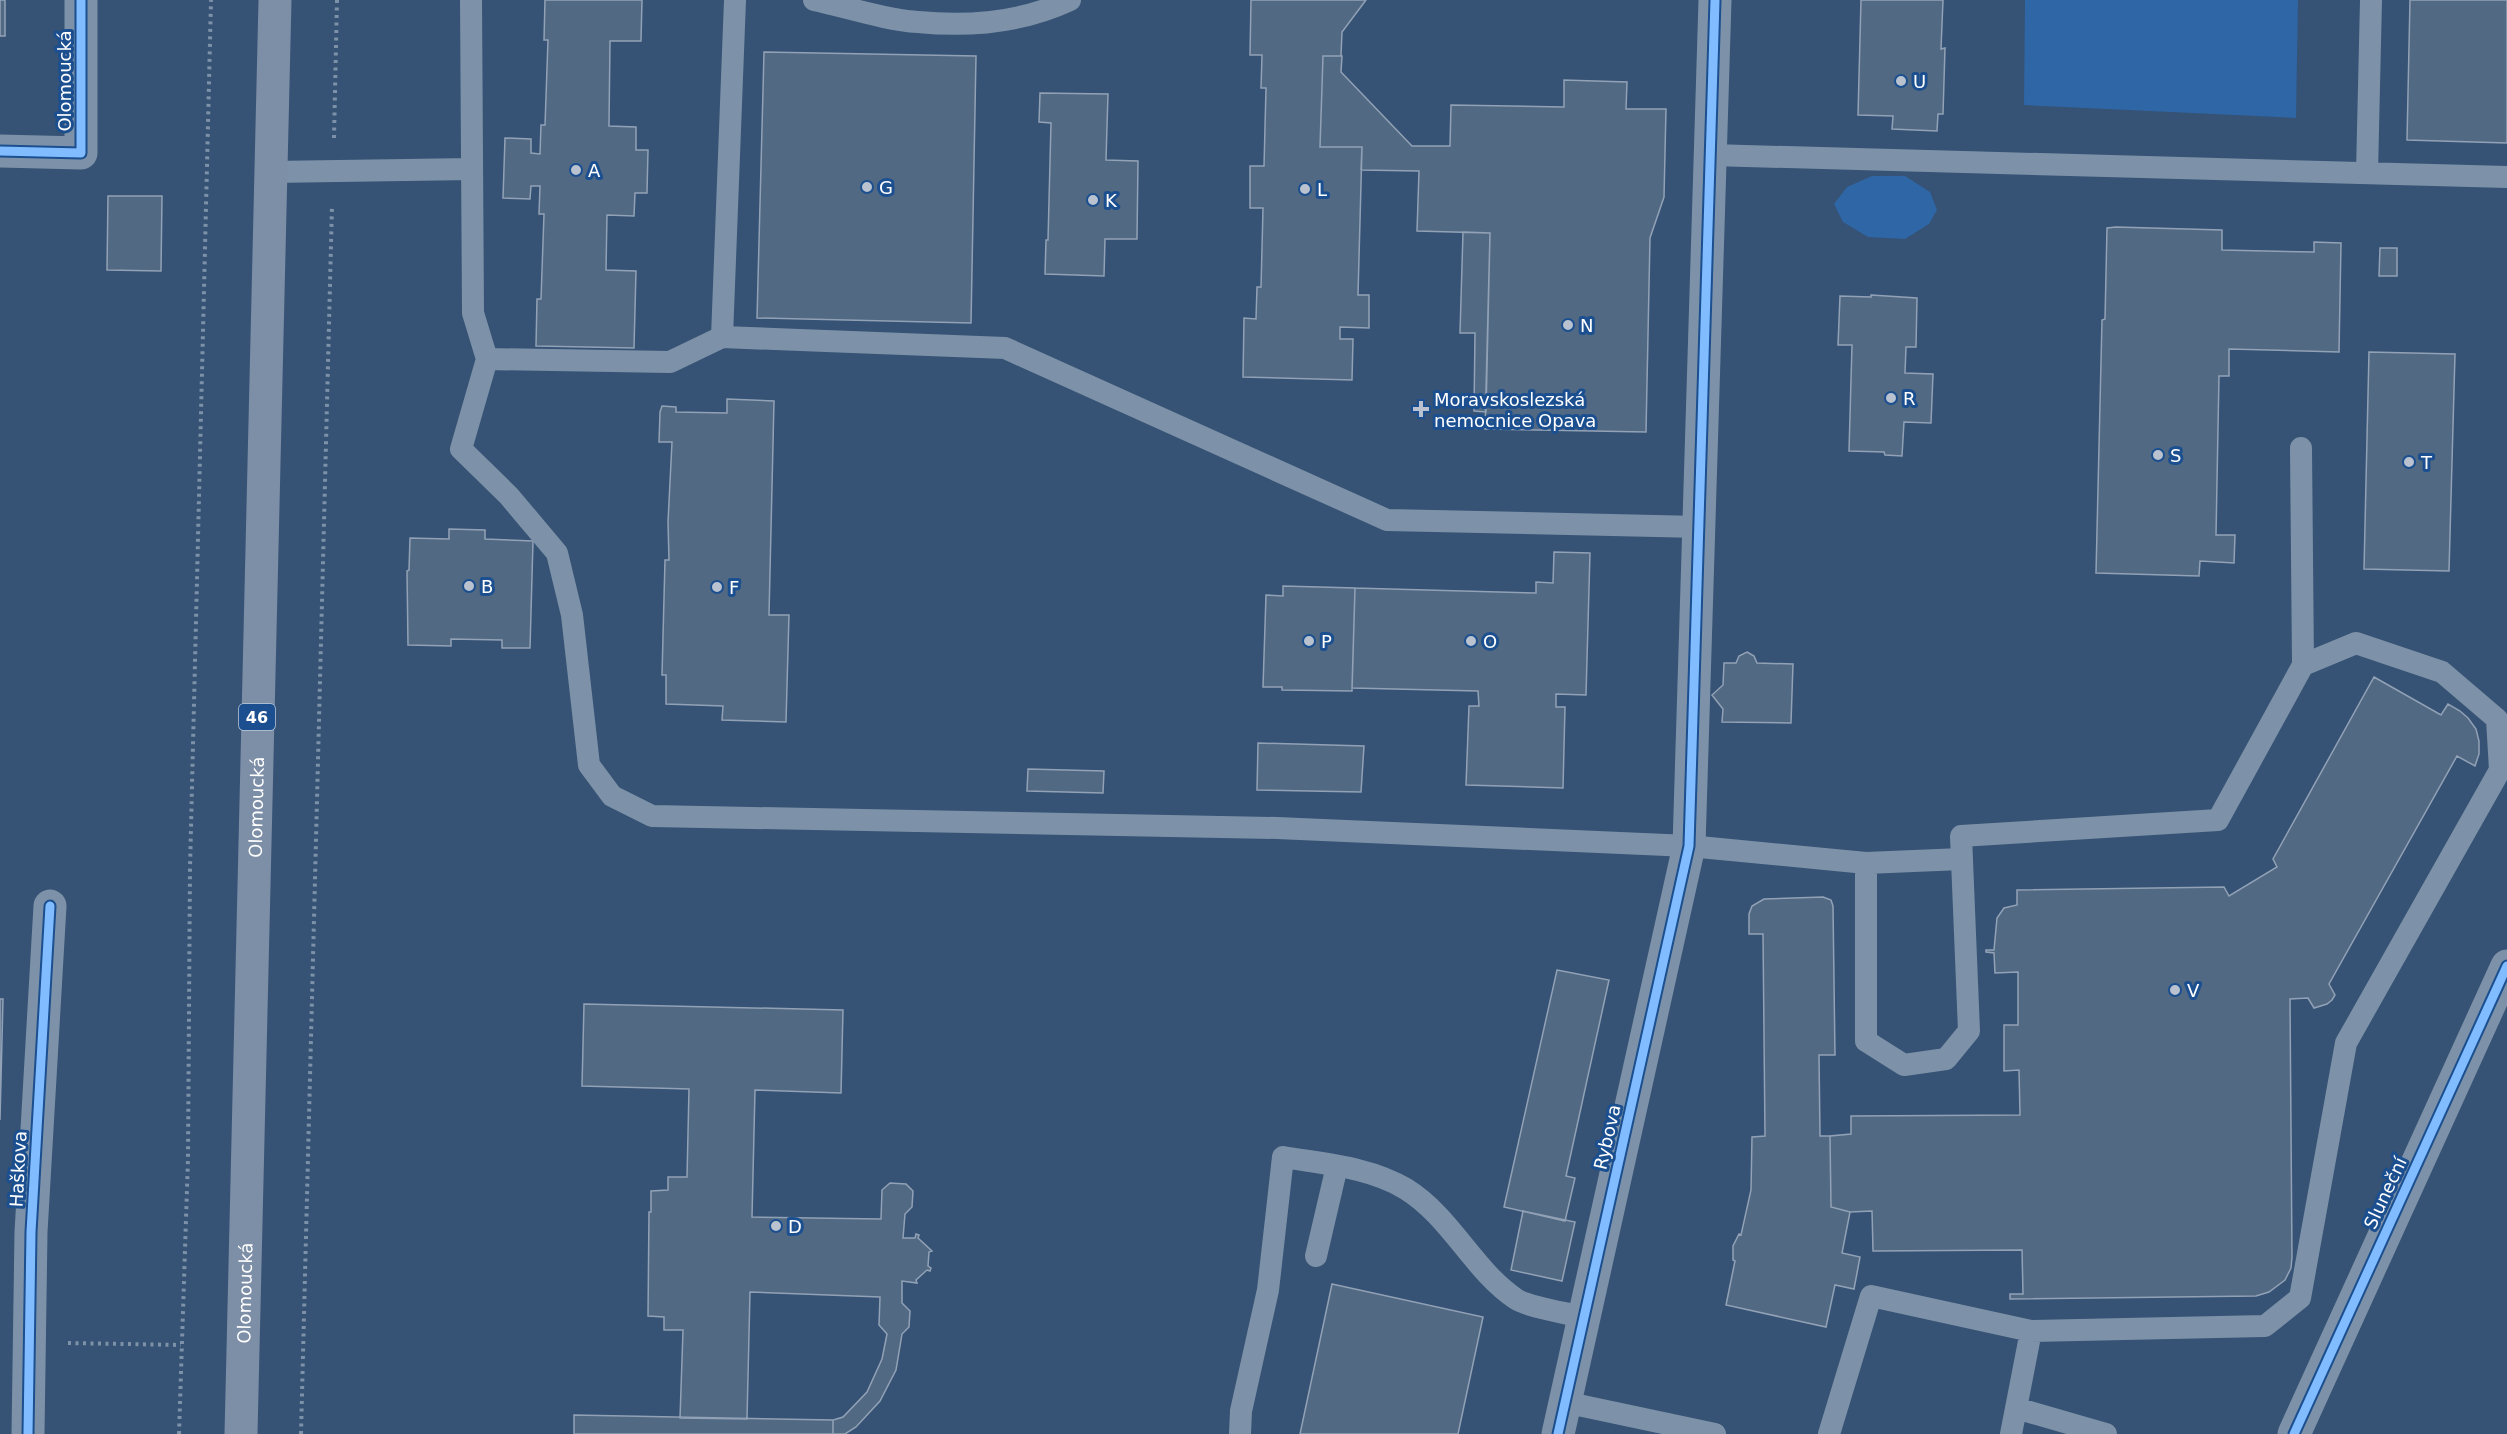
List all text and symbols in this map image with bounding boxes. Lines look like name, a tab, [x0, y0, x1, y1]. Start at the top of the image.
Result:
street label: Olomoucká	[54, 30, 75, 132]
place label: U	[1913, 71, 1926, 92]
marker: U	[1894, 74, 1908, 88]
place label: A	[588, 160, 601, 181]
marker: A	[569, 163, 583, 177]
place label: G	[879, 177, 893, 198]
place label: L	[1317, 179, 1327, 200]
marker: G	[860, 180, 874, 194]
marker: L	[1298, 182, 1312, 196]
place label: K	[1105, 190, 1118, 211]
marker: K	[1086, 193, 1100, 207]
place label: N	[1580, 315, 1593, 336]
marker: N	[1561, 318, 1575, 332]
place label: R	[1903, 388, 1916, 409]
place label: Moravskoslezská nemocnice Opava	[1434, 389, 1596, 431]
marker: R	[1884, 391, 1898, 405]
marker: Moravskoslezská nemocnice Opava	[1412, 400, 1430, 418]
place label: S	[2170, 445, 2181, 466]
marker: S	[2151, 448, 2165, 462]
place label: T	[2420, 452, 2433, 473]
marker: T	[2402, 455, 2416, 469]
place label: B	[481, 576, 493, 597]
place label: F	[729, 577, 739, 598]
marker: B	[462, 579, 476, 593]
marker: F	[710, 580, 724, 594]
place label: P	[1321, 631, 1332, 652]
place label: O	[1483, 631, 1497, 652]
marker: P	[1302, 634, 1316, 648]
marker: O	[1464, 634, 1478, 648]
road number: 46	[239, 704, 275, 730]
street label: Olomoucká	[244, 756, 268, 858]
place label: V	[2187, 980, 2200, 1001]
marker: V	[2168, 983, 2182, 997]
street label: Rybova	[1589, 1102, 1625, 1172]
street label: Haškova	[6, 1130, 30, 1208]
street label: Sluneční	[2359, 1153, 2411, 1232]
place label: D	[788, 1216, 802, 1237]
marker: D	[769, 1219, 783, 1233]
street label: Olomoucká	[233, 1242, 256, 1344]

